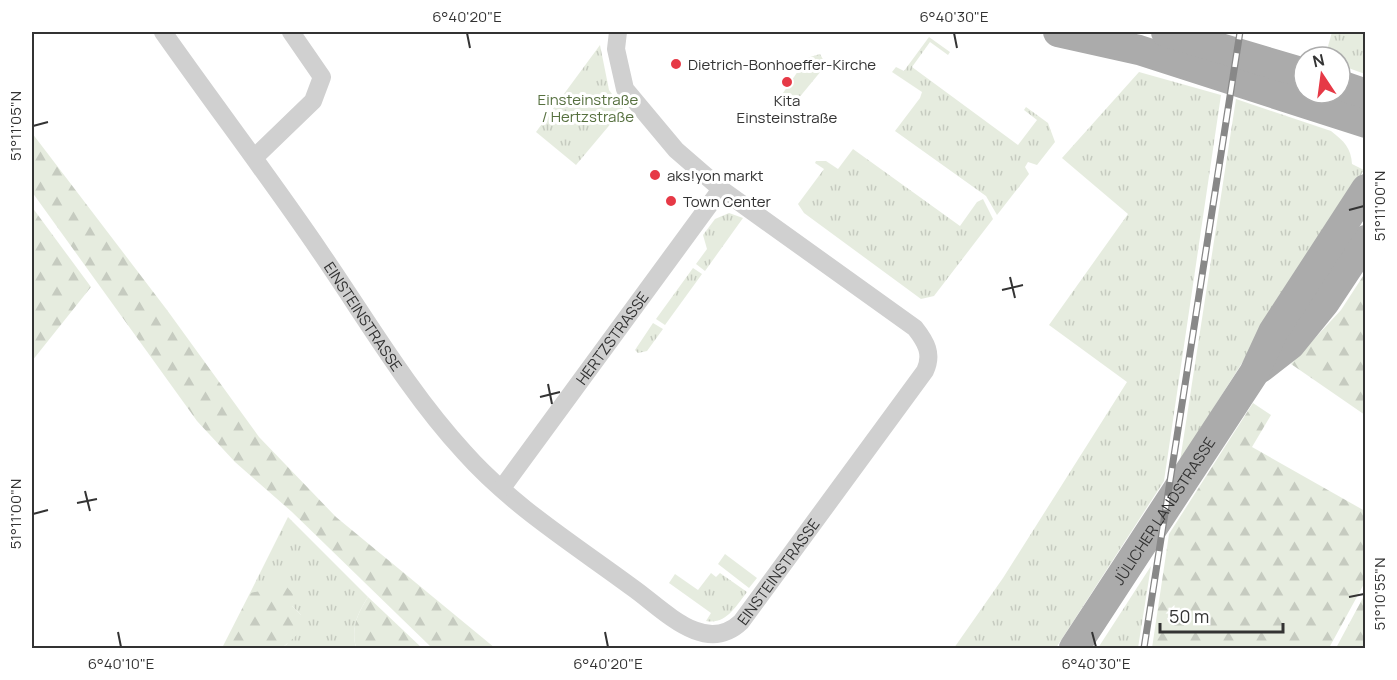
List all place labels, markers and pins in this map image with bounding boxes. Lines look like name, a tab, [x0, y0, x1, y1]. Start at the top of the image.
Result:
place label: Dietrich-Bonhoeffer-Kirche	[688, 54, 876, 75]
marker: Dietrich-Bonhoeffer-Kirche	[669, 57, 683, 71]
marker: Kita Einsteinstraße	[780, 75, 794, 89]
place label: Kita Einsteinstraße	[737, 90, 838, 128]
place label: aks!yon markt	[667, 165, 764, 186]
marker: aks!yon markt	[648, 168, 662, 182]
place label: Town Center	[683, 191, 771, 212]
marker: Town Center	[664, 194, 678, 208]

